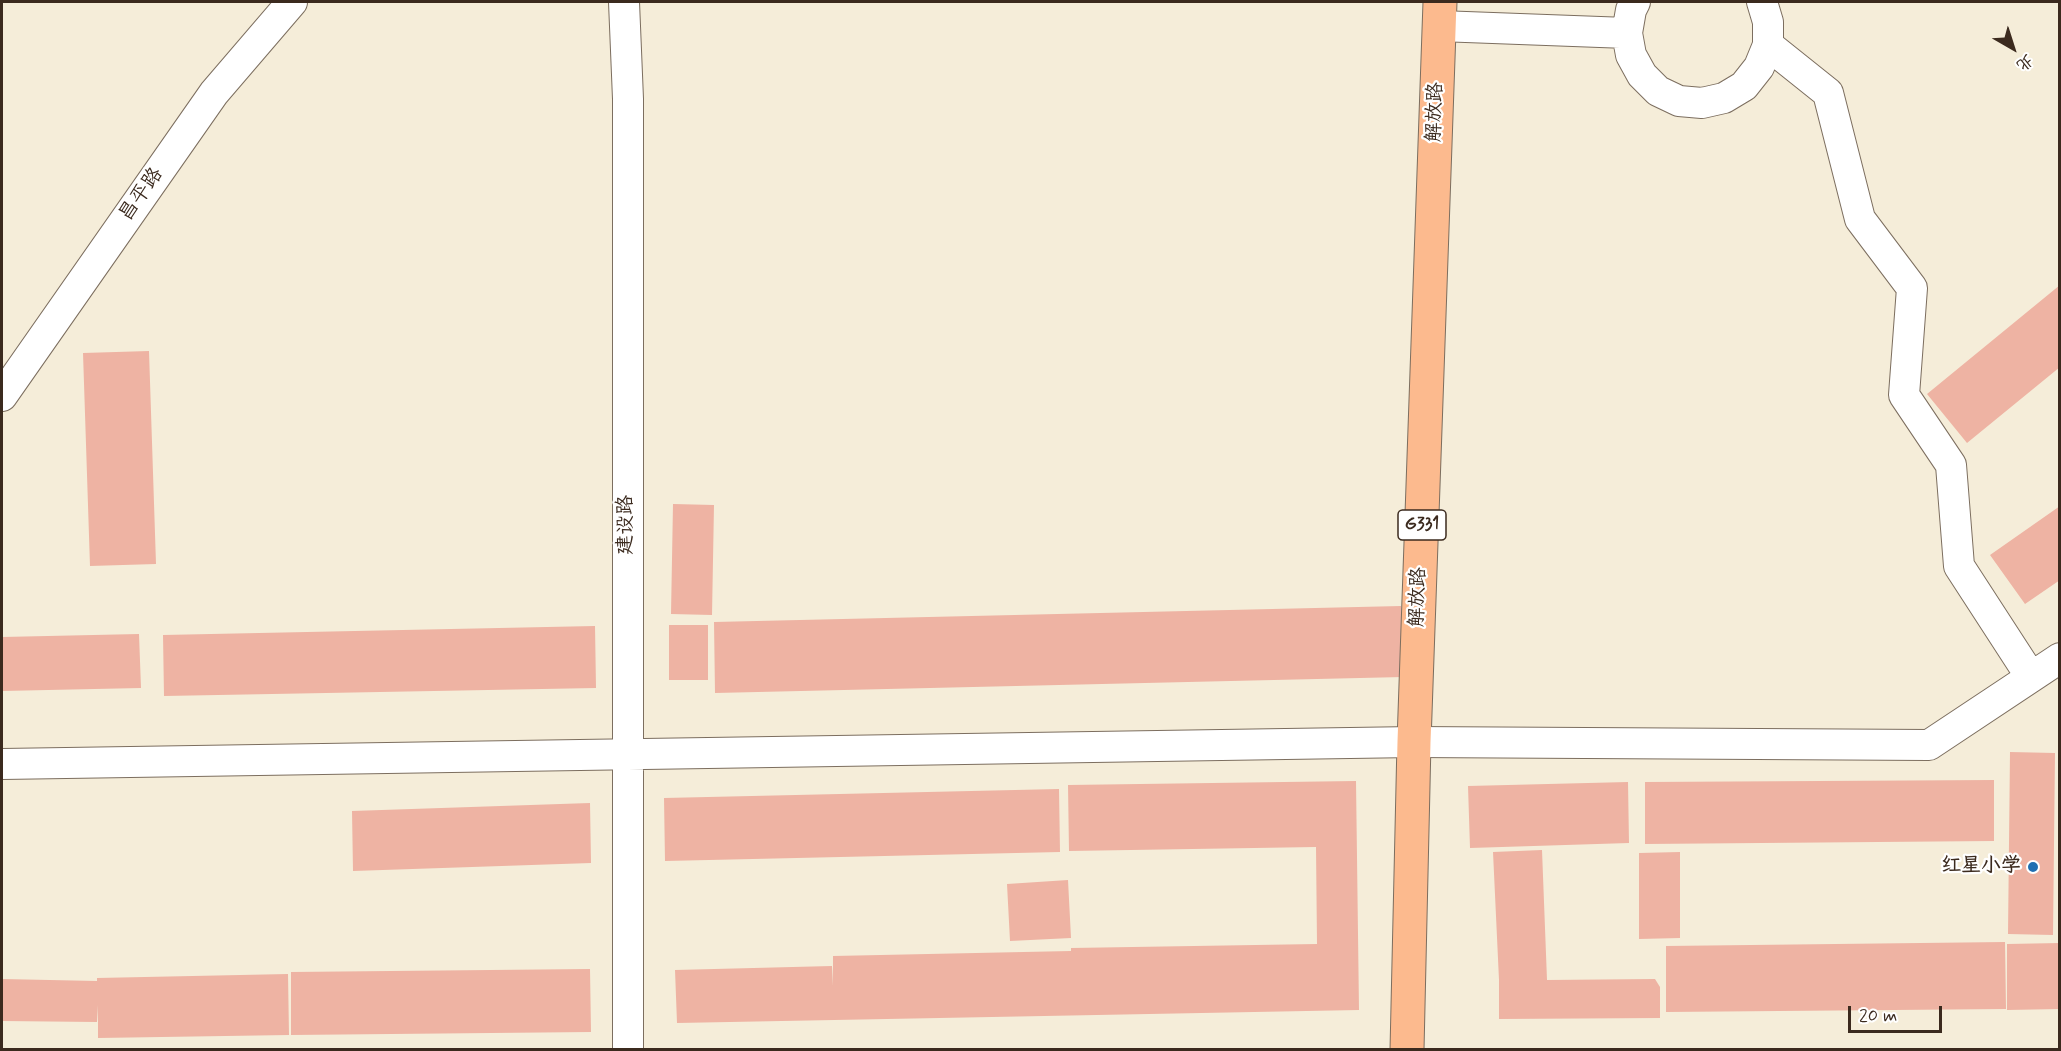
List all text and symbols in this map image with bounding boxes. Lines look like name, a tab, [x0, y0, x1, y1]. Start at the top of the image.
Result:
north arrow	[1983, 18, 2043, 78]
text: 北	[2012, 49, 2037, 76]
street label: 解放路	[1423, 82, 1449, 142]
street label: 昌平路	[115, 164, 169, 226]
street label: 建设路	[615, 495, 639, 555]
road number: G331	[1398, 510, 1446, 540]
street label: 解放路	[1406, 567, 1432, 627]
place label: 红星小学	[1941, 855, 2021, 879]
marker: 红星小学	[2026, 860, 2040, 874]
scale bar	[1851, 994, 1946, 1032]
text: 20 m	[1859, 1004, 1897, 1028]

